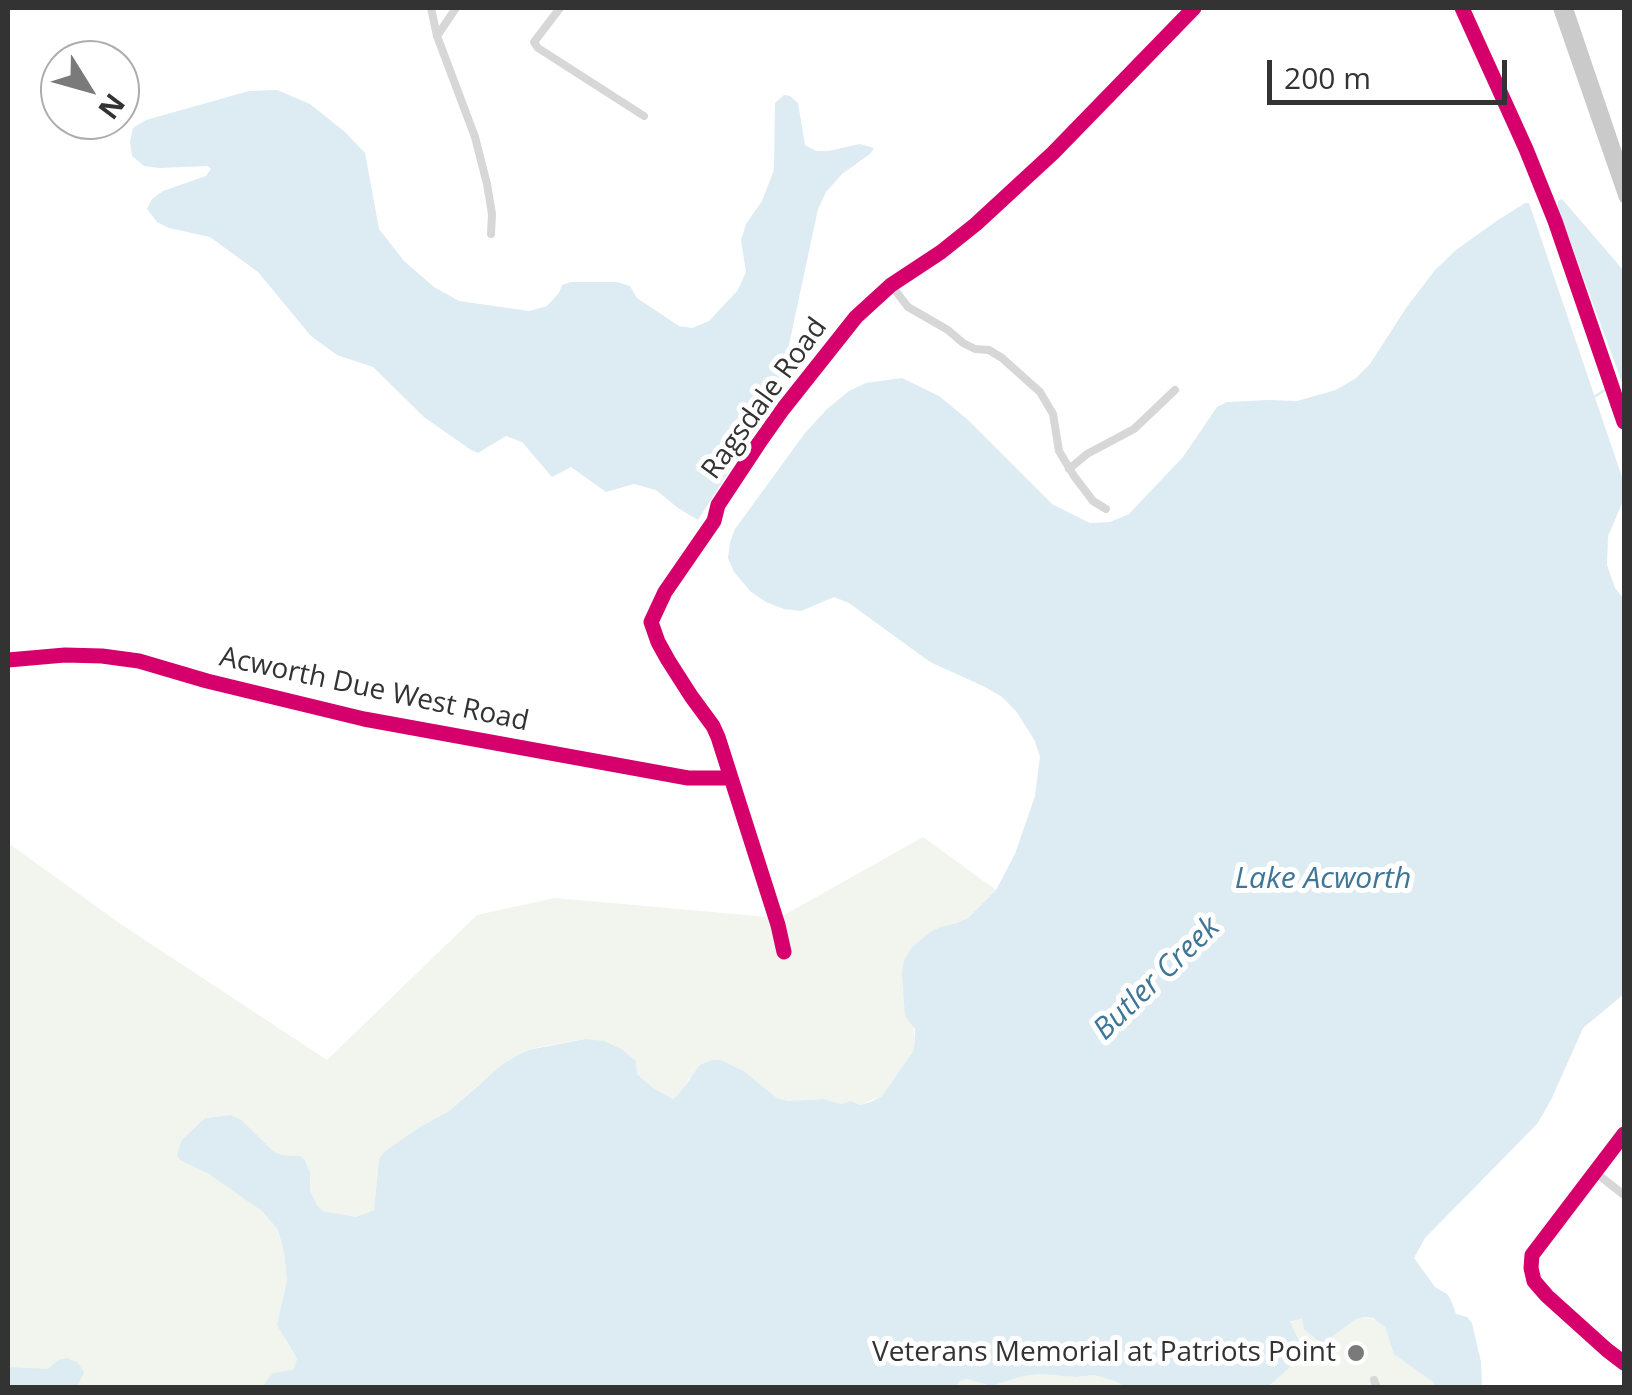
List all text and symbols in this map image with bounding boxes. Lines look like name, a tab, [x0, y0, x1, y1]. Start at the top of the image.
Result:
north arrow	[40, 40, 140, 140]
scale bar	[1272, 40, 1512, 102]
text: 200 m	[1284, 57, 1371, 98]
text: N	[90, 86, 134, 127]
street label: Ragsdale Road	[695, 312, 835, 486]
street label: Acworth Due West Road	[216, 641, 532, 739]
water label: Lake Acworth	[1235, 861, 1411, 897]
water label: Butler Creek	[1086, 910, 1228, 1048]
place label: Veterans Memorial at Patriots Point	[872, 1336, 1336, 1370]
marker: Veterans Memorial at Patriots Point	[1345, 1342, 1367, 1364]

